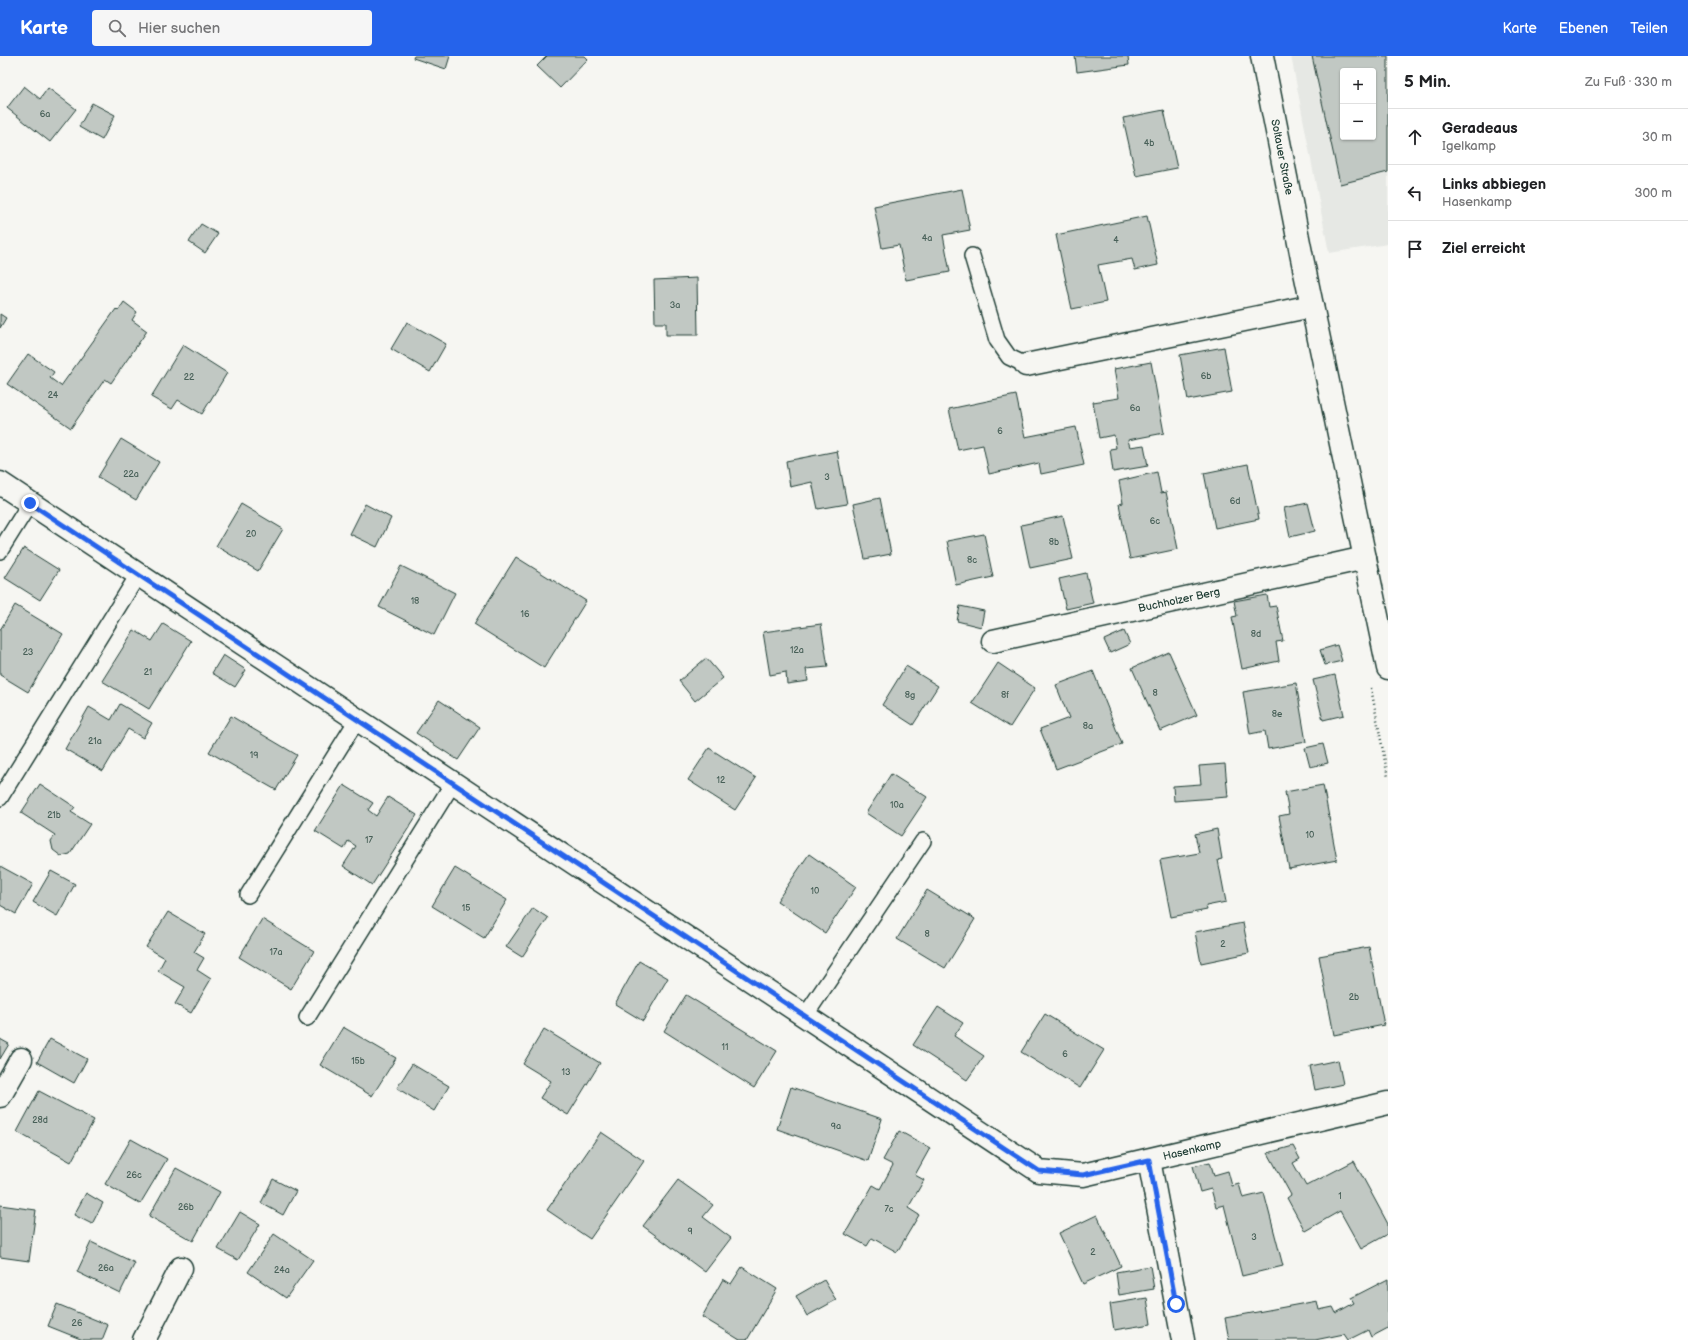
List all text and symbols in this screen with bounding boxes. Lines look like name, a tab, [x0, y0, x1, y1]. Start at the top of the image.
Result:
search box	[92, 10, 372, 46]
text: Karte	[20, 17, 68, 40]
icon: search	[106, 17, 128, 39]
text: Hier suchen	[138, 19, 220, 38]
text: Karte	[1503, 20, 1537, 37]
text: Ebenen	[1559, 20, 1608, 37]
text: Teilen	[1630, 20, 1668, 37]
map controls	[1340, 68, 1376, 140]
button: +	[1340, 68, 1376, 104]
text: 5 Min.	[1404, 72, 1450, 92]
text: Zu Fuß · 330 m	[1585, 74, 1672, 90]
button: −	[1340, 104, 1376, 140]
house number: 6a	[40, 109, 50, 120]
street label: Soltauer Straße	[1268, 118, 1296, 196]
text: Geradeaus	[1442, 119, 1518, 138]
icon: ahead	[1404, 126, 1426, 148]
text: 30 m	[1642, 129, 1672, 145]
house number: 4b	[1144, 138, 1154, 149]
text: Igelkamp	[1442, 138, 1496, 154]
text: Links abbiegen	[1442, 175, 1546, 194]
icon: left	[1404, 182, 1426, 204]
text: 300 m	[1634, 185, 1672, 201]
text: Hasenkamp	[1442, 194, 1512, 210]
house number: 4a	[922, 233, 932, 244]
house number: 4	[1113, 235, 1119, 246]
icon: arrive	[1404, 238, 1426, 260]
text: Ziel erreicht	[1442, 239, 1525, 258]
house number: 3a	[670, 300, 680, 311]
house number: 6b	[1201, 371, 1211, 382]
house number: 22	[184, 372, 195, 383]
house number: 24	[48, 390, 59, 401]
house number: 6a	[1130, 403, 1140, 414]
house number: 6	[997, 426, 1003, 437]
house number: 22a	[123, 469, 139, 480]
house number: 3	[824, 472, 830, 483]
route end	[21, 494, 39, 512]
house number: 6d	[1230, 496, 1240, 507]
house number: 6c	[1150, 516, 1160, 527]
house number: 20	[246, 529, 256, 540]
house number: 8b	[1049, 537, 1059, 548]
house number: 8c	[967, 555, 977, 566]
street label: Buchholzer Berg	[1137, 585, 1221, 615]
house number: 18	[411, 596, 419, 607]
house number: 16	[521, 609, 530, 620]
house number: 8d	[1251, 629, 1261, 640]
house number: 12a	[790, 645, 804, 656]
house number: 23	[23, 647, 34, 658]
house number: 21	[144, 667, 152, 678]
house number: 8	[1152, 688, 1158, 699]
house number: 8g	[905, 690, 915, 701]
house number: 8f	[1001, 690, 1009, 701]
house number: 8e	[1272, 709, 1283, 720]
house number: 8a	[1083, 721, 1093, 732]
house number: 21a	[88, 736, 102, 747]
house number: 19	[250, 750, 258, 761]
house number: 12	[717, 775, 726, 786]
house number: 10a	[890, 800, 904, 811]
house number: 21b	[47, 810, 61, 821]
house number: 10	[1306, 830, 1314, 841]
house number: 17	[365, 835, 374, 846]
house number: 10	[811, 886, 819, 897]
house number: 15	[462, 903, 470, 914]
house number: 8	[924, 929, 930, 940]
house number: 2	[1220, 939, 1226, 950]
house number: 17a	[270, 947, 283, 958]
house number: 2b	[1349, 992, 1359, 1003]
house number: 11	[722, 1042, 728, 1053]
house number: 6	[1062, 1049, 1068, 1060]
house number: 15b	[351, 1056, 365, 1067]
house number: 13	[561, 1067, 571, 1078]
house number: 28d	[32, 1115, 48, 1126]
house number: 9a	[831, 1121, 841, 1132]
street label: Hasenkamp	[1162, 1137, 1222, 1163]
house number: 26c	[126, 1170, 142, 1181]
house number: 1	[1338, 1191, 1342, 1202]
house number: 26b	[178, 1202, 194, 1213]
house number: 7c	[884, 1204, 894, 1215]
house number: 9	[687, 1226, 693, 1237]
house number: 3	[1251, 1232, 1257, 1243]
house number: 2	[1090, 1247, 1096, 1258]
house number: 26a	[98, 1263, 114, 1274]
house number: 24a	[274, 1265, 290, 1276]
route start	[1167, 1295, 1185, 1313]
house number: 26	[72, 1318, 83, 1329]

